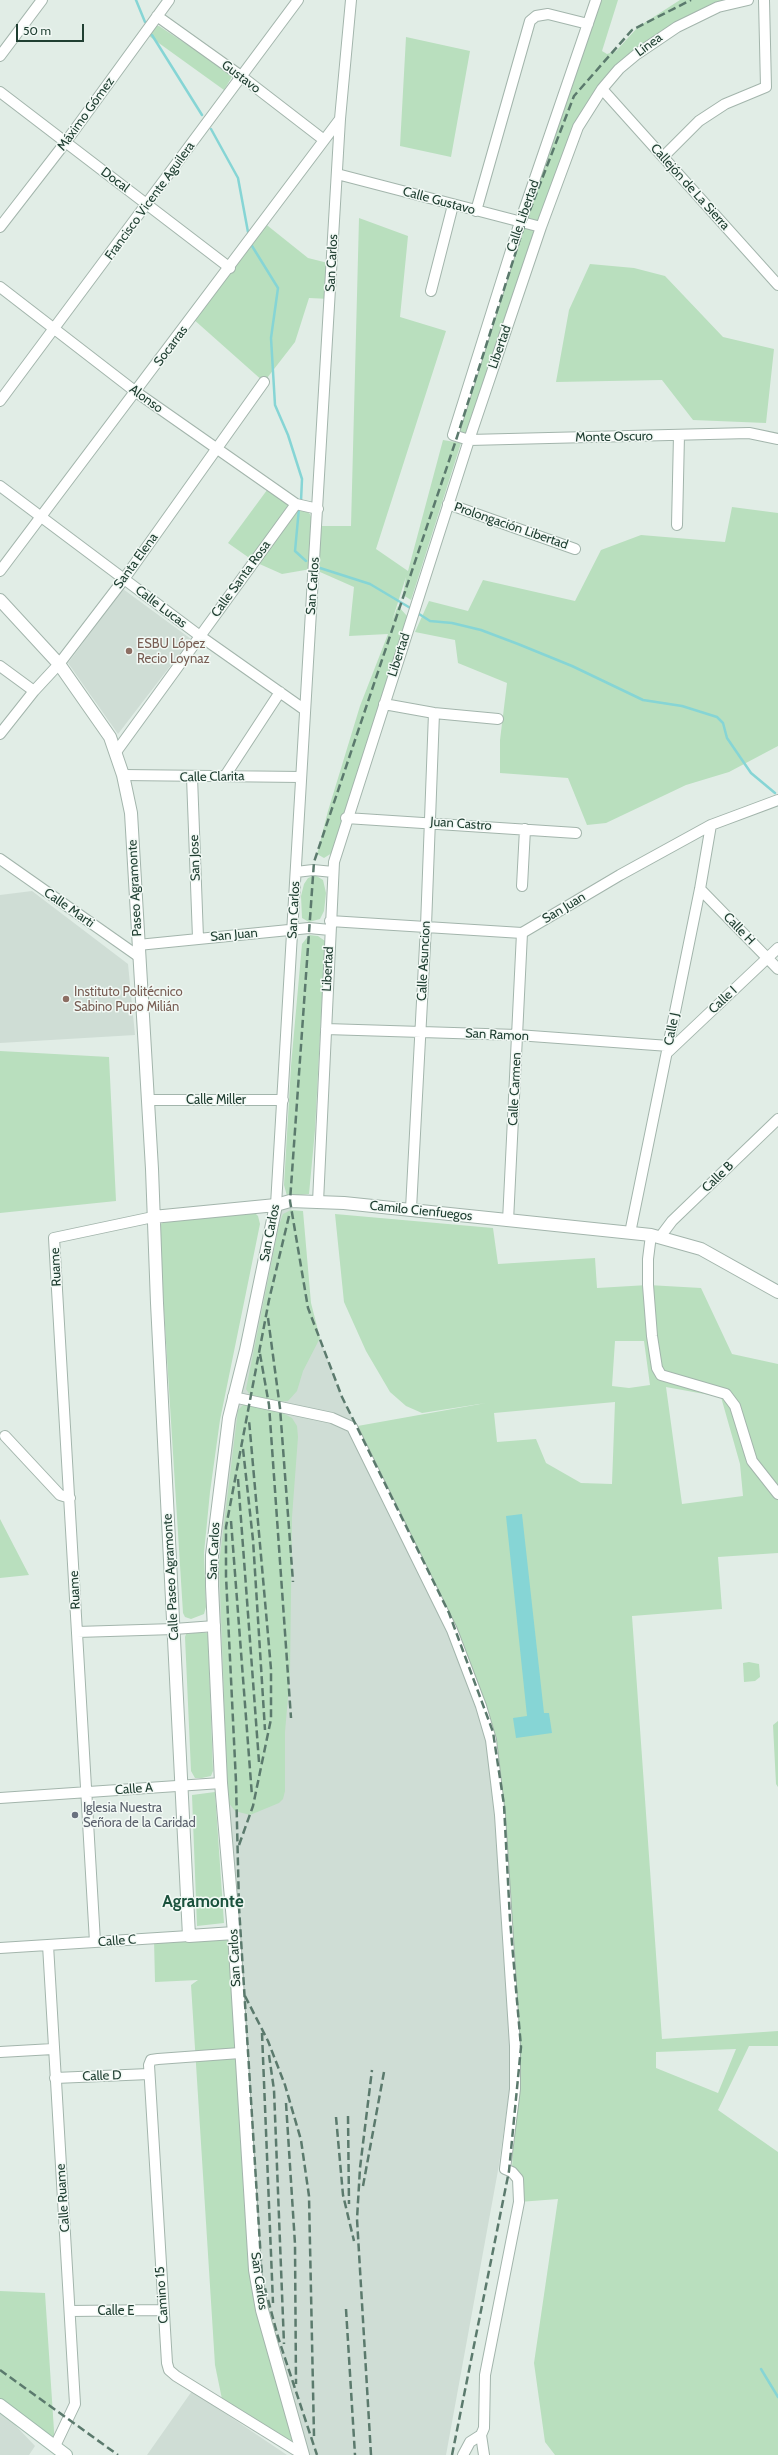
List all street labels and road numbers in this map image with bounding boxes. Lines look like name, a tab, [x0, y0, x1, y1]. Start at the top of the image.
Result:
street label: Línea	[633, 30, 665, 60]
street label: Gustavo	[218, 57, 264, 97]
street label: Máximo Gómez	[54, 74, 118, 154]
street label: Francisco Vicente Aguilera	[102, 139, 198, 263]
street label: Callejón de La Sierra	[647, 141, 733, 233]
street label: Docal	[98, 164, 132, 196]
street label: Calle Libertad	[503, 178, 543, 254]
street label: Calle Gustavo	[401, 184, 477, 218]
street label: San Carlos	[323, 234, 341, 292]
street label: Socarras	[151, 323, 191, 369]
street label: Libertad	[485, 323, 515, 371]
street label: Alonso	[126, 382, 166, 416]
street label: Monte Oscuro	[575, 429, 653, 445]
street label: Prolongación Libertad	[452, 499, 570, 553]
street label: Santa Elena	[111, 530, 161, 592]
street label: Calle Santa Rosa	[208, 538, 274, 620]
street label: San Carlos	[303, 557, 323, 615]
street label: Calle Lucas	[132, 583, 190, 631]
street label: Libertad	[385, 631, 413, 679]
street label: Calle Clarita	[180, 769, 244, 785]
street label: Juan Castro	[430, 814, 492, 834]
street label: San Jose	[186, 835, 204, 881]
street label: Paseo Agramonte	[125, 839, 145, 937]
street label: San Carlos	[285, 881, 303, 939]
street label: Calle Marti	[41, 885, 97, 931]
street label: San Juan	[540, 889, 588, 927]
street label: Calle H	[720, 910, 758, 948]
street label: Calle Asuncion	[414, 920, 434, 1002]
street label: San Juan	[210, 925, 258, 945]
street label: Libertad	[319, 946, 337, 992]
street label: Calle I	[706, 983, 740, 1017]
street label: Calle J	[661, 1011, 683, 1047]
street label: San Ramon	[465, 1026, 529, 1044]
street label: Calle Carmen	[505, 1052, 525, 1126]
street label: Calle Miller	[186, 1092, 246, 1108]
street label: Calle B	[699, 1158, 737, 1196]
street label: Camilo Cienfuegos	[369, 1198, 473, 1224]
street label: San Carlos	[257, 1203, 283, 1263]
street label: Ruame	[47, 1247, 65, 1287]
street label: Calle Paseo Agramonte	[160, 1513, 182, 1641]
street label: San Carlos	[205, 1522, 223, 1580]
street label: Ruame	[66, 1570, 84, 1610]
street label: Calle A	[115, 1780, 153, 1798]
street label: San Carlos	[226, 1929, 244, 1987]
street label: Calle C	[98, 1932, 136, 1950]
street label: Calle D	[82, 2068, 122, 2084]
street label: Calle Ruame	[53, 2163, 73, 2233]
street label: San Carlos	[247, 2251, 271, 2311]
street label: Camino 15	[152, 2266, 172, 2324]
street label: Calle E	[97, 2303, 135, 2319]

